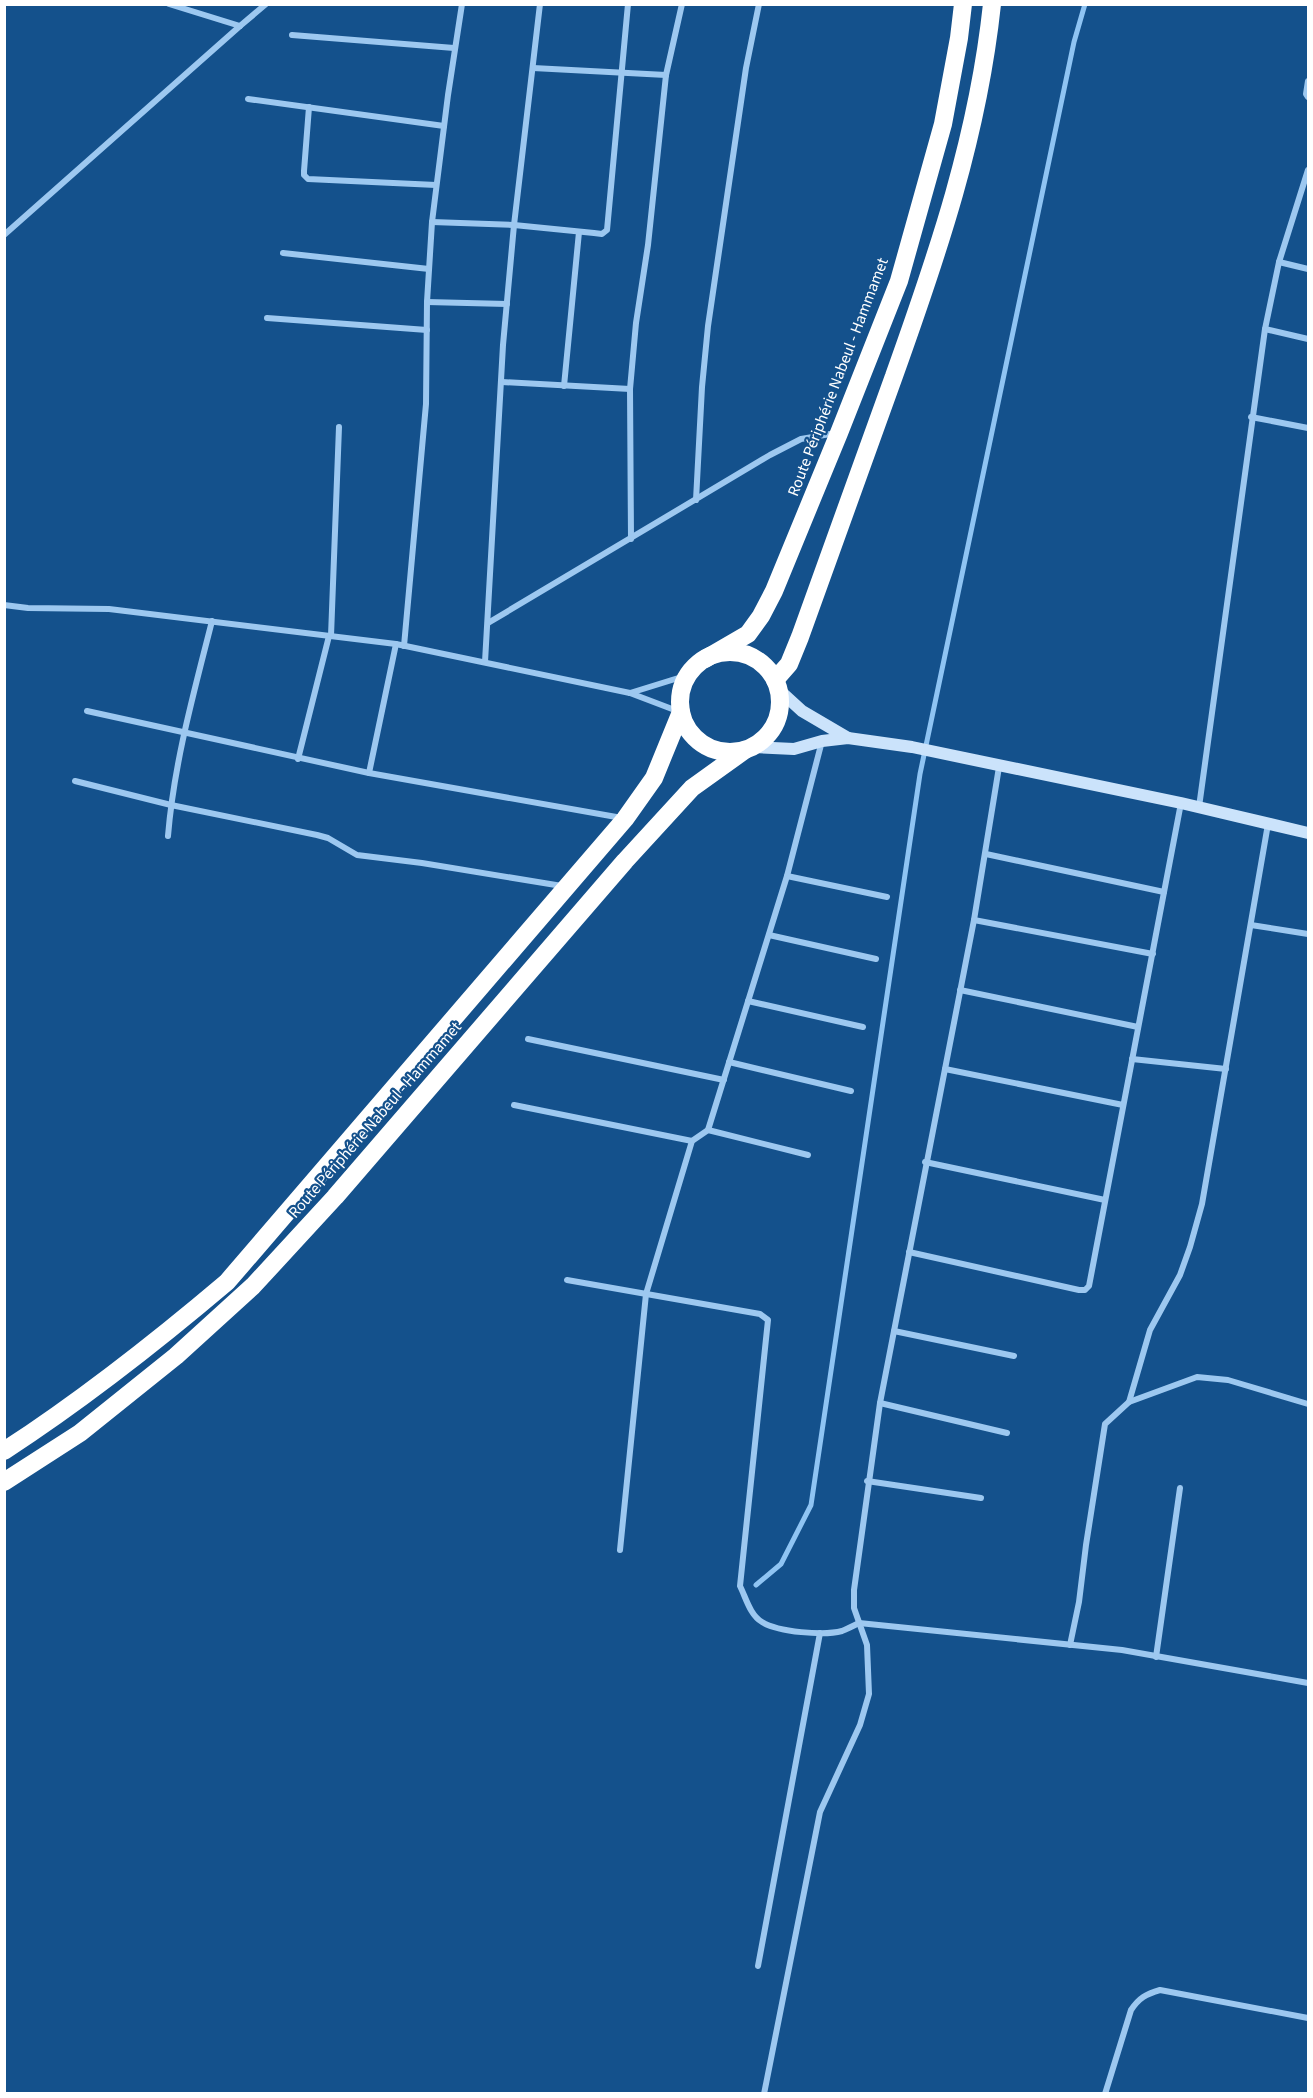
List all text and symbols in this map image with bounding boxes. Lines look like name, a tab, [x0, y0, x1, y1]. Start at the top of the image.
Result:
street label: Route Périphérie Nabeul - Hammamet	[782, 254, 894, 499]
street label: Route Périphérie Nabeul - Hammamet	[283, 1017, 467, 1223]

